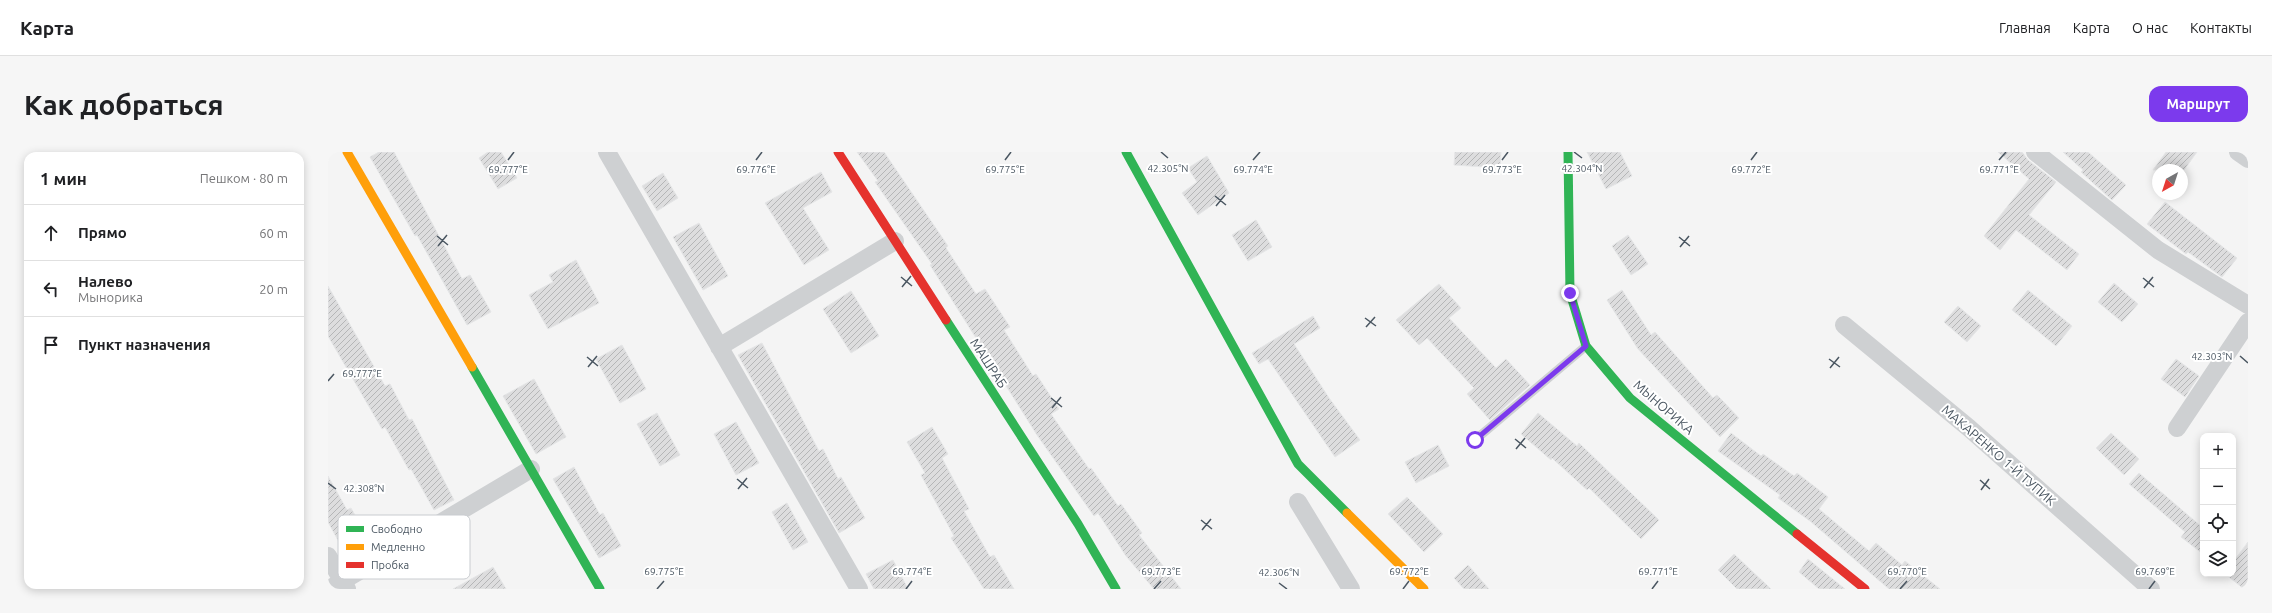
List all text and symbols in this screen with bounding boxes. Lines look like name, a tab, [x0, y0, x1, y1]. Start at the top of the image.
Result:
text: Карта	[20, 17, 74, 39]
text: Главная	[1999, 20, 2051, 36]
text: Карта	[2073, 20, 2110, 36]
text: О нас	[2132, 20, 2168, 36]
text: Контакты	[2190, 20, 2252, 36]
button: Маршрут	[2149, 86, 2248, 122]
text: Как добраться	[24, 89, 223, 120]
text: 42.305°N	[1147, 163, 1189, 174]
text: 42.304°N	[1561, 163, 1603, 174]
text: 69.777°E	[488, 164, 528, 175]
text: 69.776°E	[736, 164, 776, 175]
text: 69.775°E	[985, 164, 1025, 175]
text: 69.774°E	[1233, 164, 1273, 175]
text: 69.773°E	[1482, 164, 1522, 175]
text: 69.772°E	[1731, 164, 1771, 175]
text: 69.771°E	[1979, 164, 2019, 175]
north arrow	[2152, 164, 2188, 200]
text: 1 мин	[40, 169, 87, 188]
text: Пешком · 80 m	[200, 171, 288, 185]
icon: ahead	[40, 222, 62, 244]
text: Прямо	[78, 224, 127, 241]
text: 60 m	[259, 226, 288, 240]
text: Налево	[78, 273, 133, 290]
icon: left	[40, 278, 62, 300]
text: 20 m	[259, 282, 288, 296]
route end	[1561, 284, 1579, 302]
text: Мынорика	[78, 290, 143, 304]
icon: arrive	[40, 334, 62, 356]
text: Пункт назначения	[78, 336, 211, 353]
street label: МАШРАБ	[968, 336, 1010, 390]
text: 42.303°N	[2191, 351, 2233, 362]
text: 69.777°E	[342, 368, 382, 379]
street label: МЫНОРИКА	[1631, 377, 1697, 437]
street label: МАКАРЕНКО 1-Й ТУПИК	[1939, 402, 2059, 508]
route start	[1466, 431, 1484, 449]
map controls	[2200, 433, 2236, 577]
button: +	[2200, 433, 2236, 469]
button: −	[2200, 469, 2236, 505]
text: 42.308°N	[343, 483, 385, 494]
button: locate	[2200, 505, 2236, 541]
legend	[338, 515, 470, 579]
text: Свободно	[371, 523, 422, 535]
text: Медленно	[371, 541, 425, 553]
button: layers	[2200, 541, 2236, 577]
text: Пробка	[371, 559, 409, 571]
text: 69.775°E	[644, 566, 684, 577]
text: 69.774°E	[892, 566, 932, 577]
text: 69.773°E	[1141, 566, 1181, 577]
text: 69.772°E	[1389, 566, 1429, 577]
text: 69.771°E	[1638, 566, 1678, 577]
text: 69.770°E	[1887, 566, 1927, 577]
text: 69.769°E	[2135, 566, 2175, 577]
text: 42.306°N	[1258, 567, 1300, 578]

